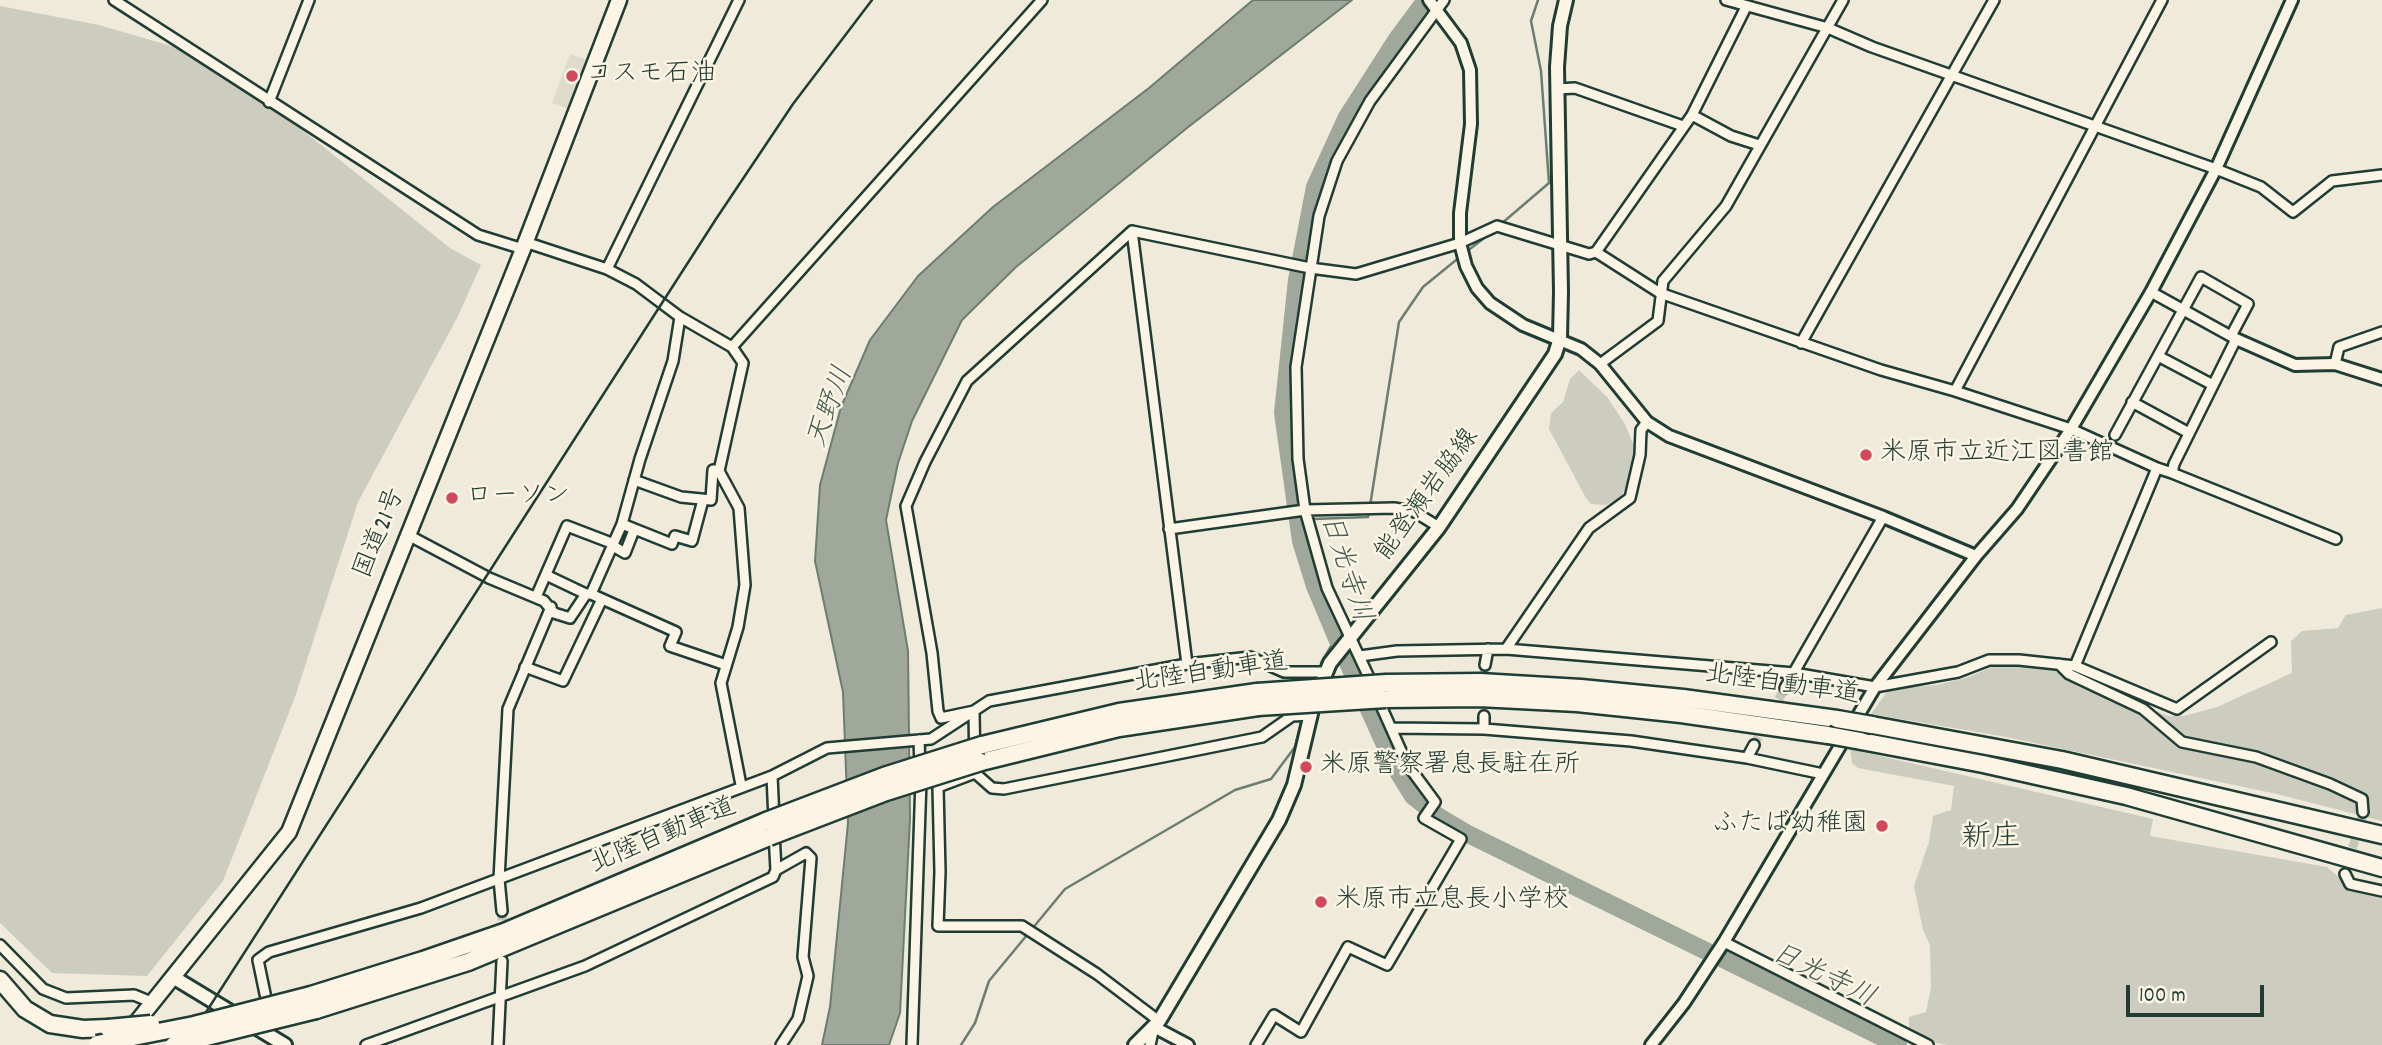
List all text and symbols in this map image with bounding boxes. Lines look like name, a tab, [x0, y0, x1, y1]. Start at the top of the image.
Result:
place label: コスモ石油	[586, 60, 716, 92]
marker: コスモ石油	[564, 68, 580, 84]
water label: 天野川	[803, 363, 863, 453]
street label: 能登瀬岩脇線	[1371, 424, 1487, 568]
place label: 米原市立近江図書館	[1880, 439, 2114, 471]
marker: 米原市立近江図書館	[1858, 447, 1874, 463]
place label: ローソン	[466, 482, 570, 514]
street label: 国道21号	[350, 484, 414, 584]
marker: ローソン	[444, 490, 460, 506]
water label: 日光寺川	[1310, 511, 1376, 627]
street label: 北陸自動車道	[1132, 649, 1290, 701]
street label: 北陸自動車道	[1703, 661, 1861, 713]
place label: 米原警察署息長駐在所	[1320, 751, 1580, 783]
marker: 米原警察署息長駐在所	[1298, 759, 1314, 775]
street label: 北陸自動車道	[586, 793, 742, 883]
place label: ふたば幼稚園	[1712, 810, 1868, 842]
marker: ふたば幼稚園	[1874, 818, 1890, 834]
district label: 新庄	[1961, 823, 2021, 859]
place label: 米原市立息長小学校	[1335, 886, 1569, 918]
marker: 米原市立息長小学校	[1313, 894, 1329, 910]
water label: 日光寺川	[1764, 938, 1880, 1018]
scale bar	[2130, 972, 2268, 1016]
text: 100 m	[2139, 982, 2186, 1012]

